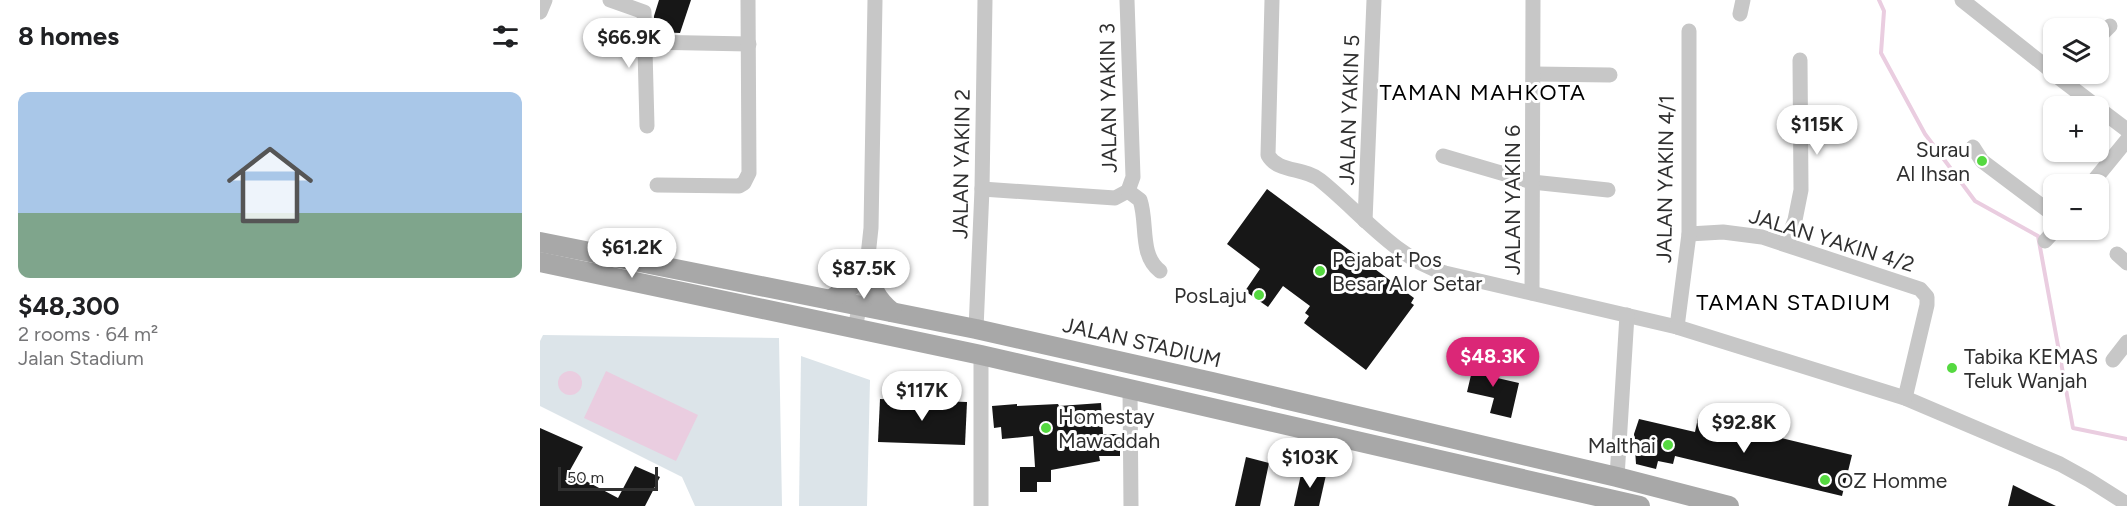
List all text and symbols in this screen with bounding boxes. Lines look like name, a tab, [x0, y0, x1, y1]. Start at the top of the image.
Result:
pin: $66.9K	[580, 18, 678, 69]
map controls	[2043, 18, 2109, 240]
button: layers	[2043, 18, 2109, 84]
text: 8 homes	[18, 20, 119, 52]
icon: filters	[489, 20, 522, 53]
street label: JALAN YAKIN 3	[1094, 23, 1122, 173]
text: $66.9K	[597, 25, 661, 49]
street label: JALAN YAKIN 5	[1334, 34, 1364, 186]
district label: TAMAN MAHKOTA	[1380, 79, 1586, 106]
street label: JALAN YAKIN 2	[947, 89, 975, 239]
street label: JALAN YAKIN 4/1	[1651, 95, 1679, 263]
button: +	[2043, 96, 2109, 162]
pin: $115K	[1775, 105, 1859, 156]
text: $115K	[1791, 112, 1843, 136]
street label: JALAN YAKIN 6	[1500, 125, 1525, 275]
icon: home	[216, 131, 324, 239]
place label: Surau Al Ihsan	[1896, 137, 1970, 186]
marker: Surau Al Ihsan	[1975, 154, 1989, 168]
button: −	[2043, 174, 2109, 240]
street label: JALAN YAKIN 4/2	[1746, 203, 1918, 277]
pin: $61.2K	[583, 228, 681, 279]
text: $61.2K	[602, 235, 662, 259]
place label: Pejabat Pos Besar Alor Setar	[1332, 247, 1482, 296]
pin: $87.5K	[815, 249, 913, 300]
text: $87.5K	[832, 256, 896, 280]
marker: Pejabat Pos Besar Alor Setar	[1313, 264, 1327, 278]
place label: PosLaju	[1174, 283, 1247, 308]
marker: PosLaju	[1252, 288, 1266, 302]
district label: TAMAN STADIUM	[1696, 289, 1892, 316]
text: $48,300	[18, 290, 120, 322]
street label: JALAN STADIUM	[1060, 312, 1224, 372]
text: 2 rooms · 64 m²	[18, 322, 158, 346]
pin: $48.3K	[1444, 337, 1542, 388]
text: $48.3K	[1460, 344, 1526, 368]
place label: Tabika KEMAS Teluk Wanjah	[1964, 344, 2098, 393]
text: Jalan Stadium	[18, 346, 144, 370]
marker: Tabika KEMAS Teluk Wanjah	[1945, 361, 1959, 375]
pin: $117K	[880, 371, 964, 422]
text: $117K	[896, 378, 948, 402]
pin: $92.8K	[1695, 403, 1793, 454]
place label: Homestay Mawaddah	[1058, 404, 1160, 453]
text: $92.8K	[1712, 410, 1776, 434]
marker: Homestay Mawaddah	[1039, 421, 1053, 435]
place label: Malthai	[1588, 433, 1656, 458]
pin: $103K	[1268, 438, 1352, 489]
marker: Malthai	[1661, 438, 1675, 452]
text: $103K	[1282, 445, 1338, 469]
scale bar	[558, 464, 658, 492]
text: 50 m	[567, 468, 604, 487]
place label: OZ Homme	[1837, 468, 1947, 493]
marker: OZ Homme	[1818, 473, 1832, 487]

